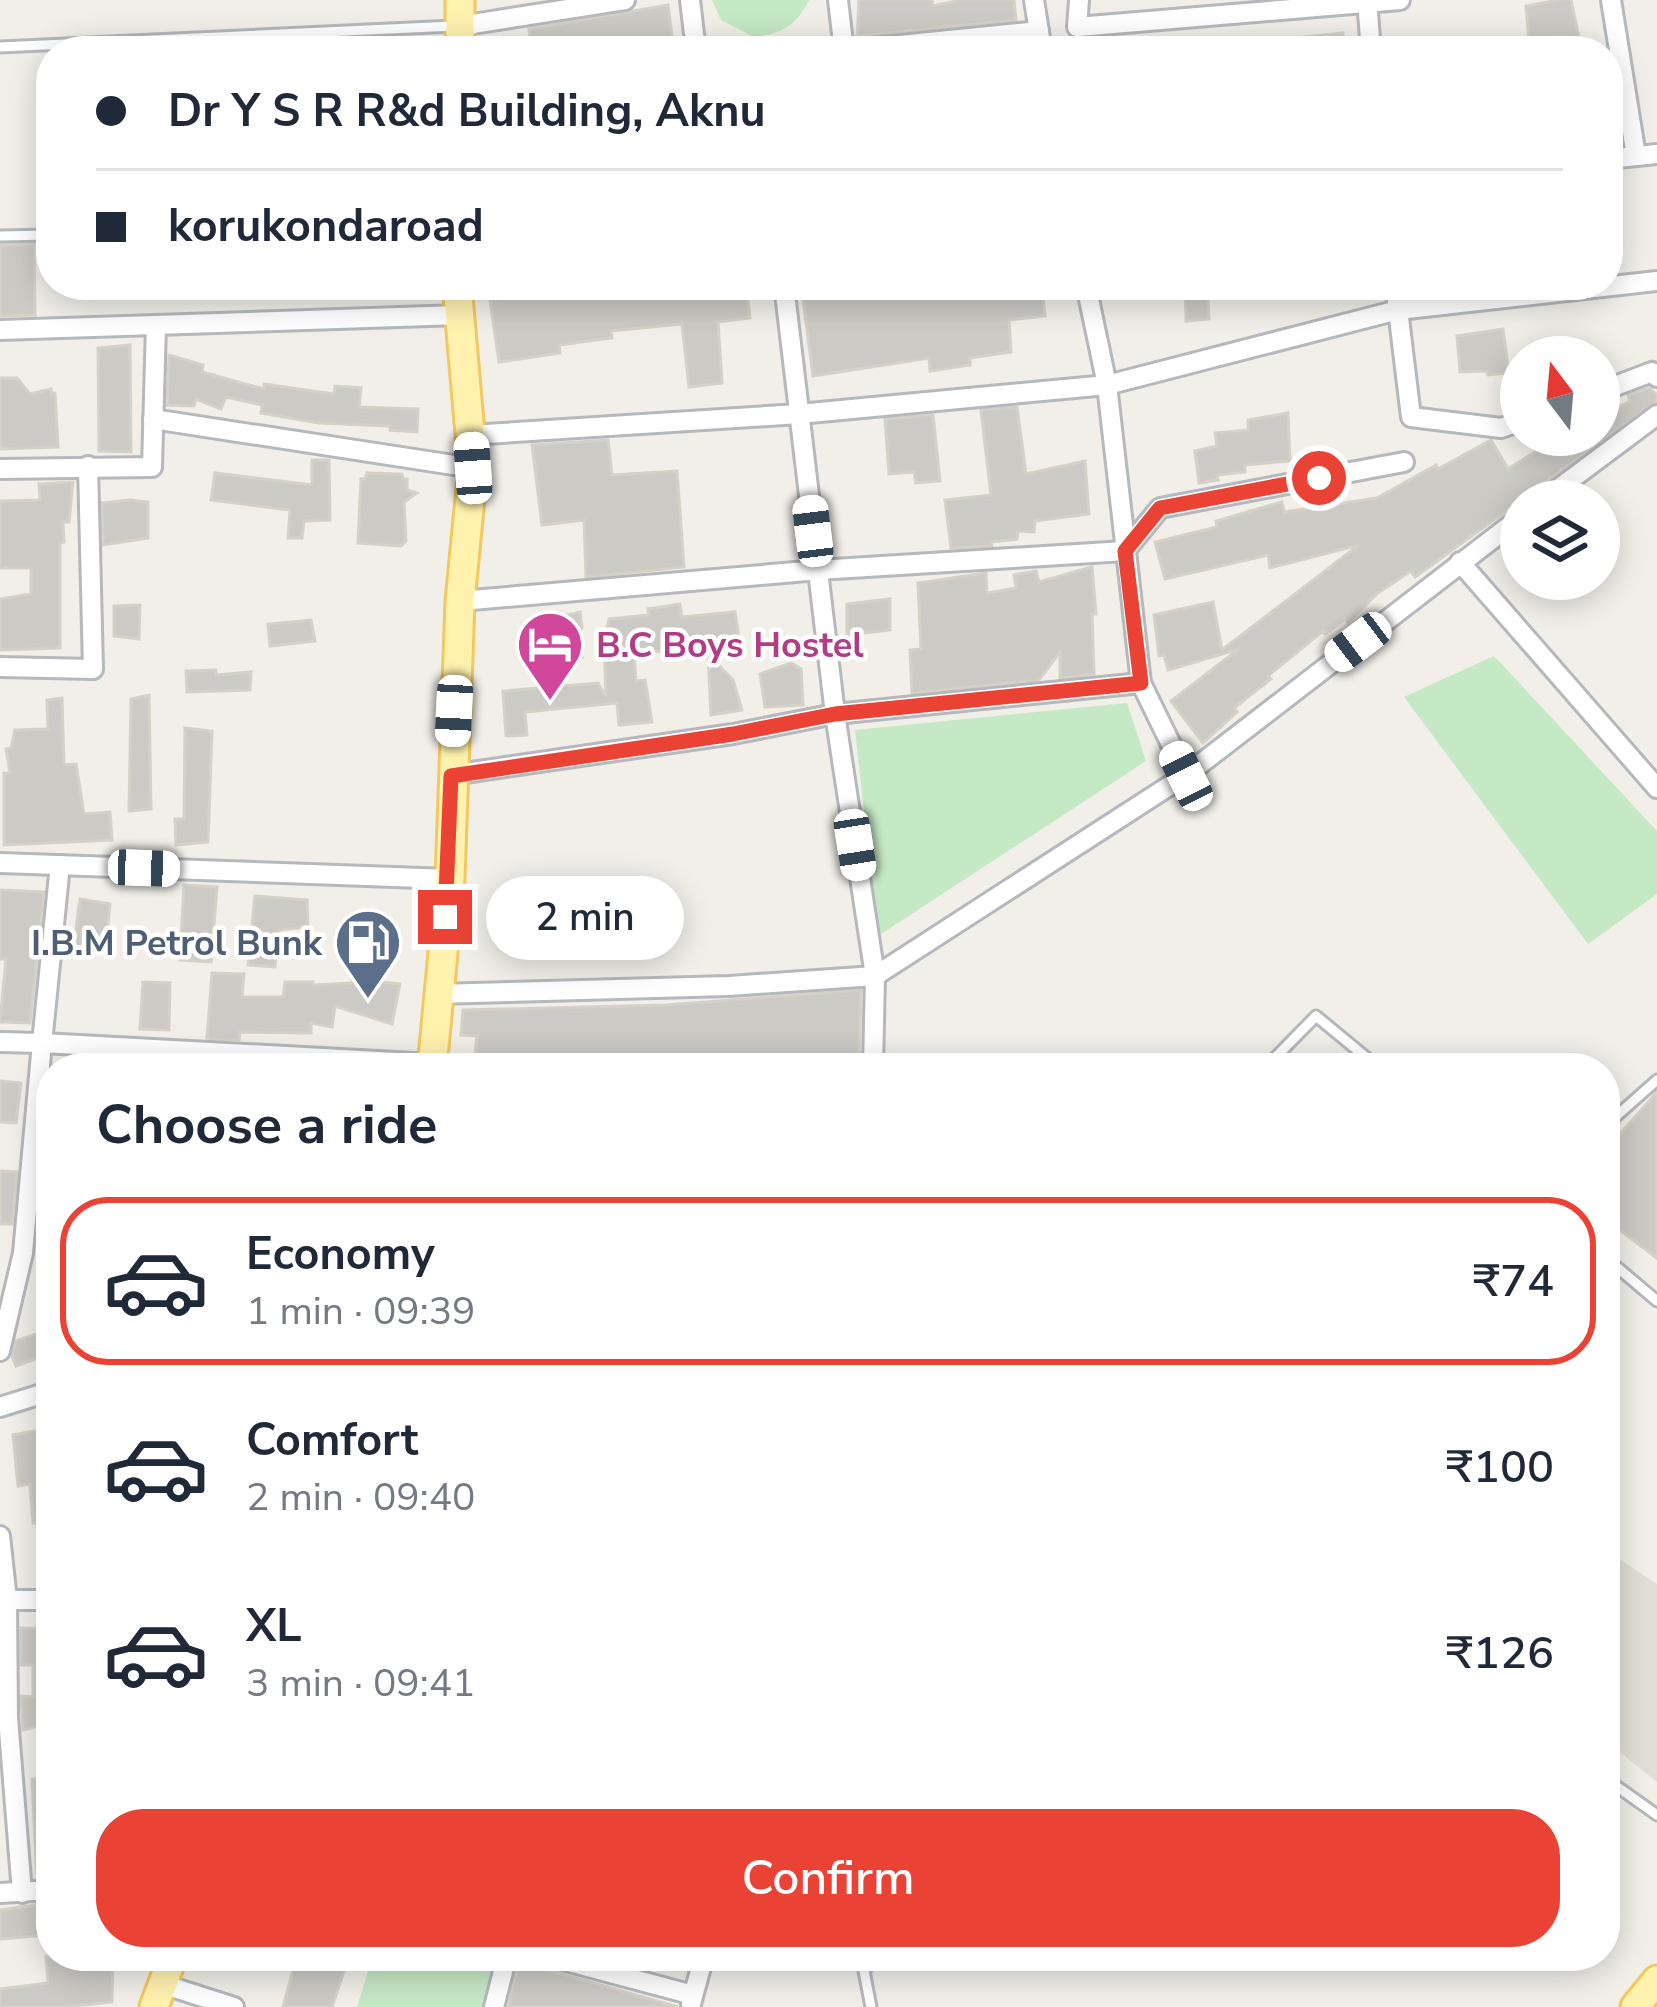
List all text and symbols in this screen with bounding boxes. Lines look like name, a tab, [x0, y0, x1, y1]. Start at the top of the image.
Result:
text: Dr Y S R R&d Building, Aknu	[168, 81, 766, 142]
text: korukondaroad	[168, 196, 484, 257]
north arrow	[1500, 336, 1620, 456]
map controls	[1500, 336, 1620, 600]
car	[453, 431, 493, 505]
route start	[1292, 451, 1346, 505]
button: layers	[1500, 480, 1620, 600]
car	[791, 493, 835, 569]
car	[1318, 606, 1398, 678]
hotel icon: B.C Boys Hostel	[515, 609, 585, 703]
place label: B.C Boys Hostel	[596, 621, 864, 670]
car	[434, 674, 474, 748]
car	[1154, 736, 1218, 816]
car	[832, 807, 878, 883]
car	[107, 849, 181, 887]
callout: 2 min	[487, 875, 685, 959]
route end	[418, 890, 472, 944]
text: 2 min	[535, 891, 635, 944]
fuel station icon: I.B.M Petrol Bunk	[333, 907, 403, 1001]
place label: I.B.M Petrol Bunk	[31, 919, 323, 968]
text: Choose a ride	[96, 1088, 437, 1162]
text: Economy	[246, 1224, 435, 1285]
icon: car	[102, 1227, 210, 1335]
text: ₹74	[1473, 1251, 1554, 1312]
text: 1 min · 09:39	[246, 1285, 475, 1338]
text: Comfort	[246, 1410, 418, 1471]
icon: car	[102, 1413, 210, 1521]
text: ₹100	[1446, 1437, 1554, 1498]
text: 2 min · 09:40	[246, 1471, 475, 1524]
text: XL	[246, 1596, 302, 1657]
icon: car	[102, 1599, 210, 1707]
text: ₹126	[1446, 1623, 1554, 1684]
text: 3 min · 09:41	[246, 1657, 475, 1710]
button: Confirm	[96, 1809, 1560, 1947]

